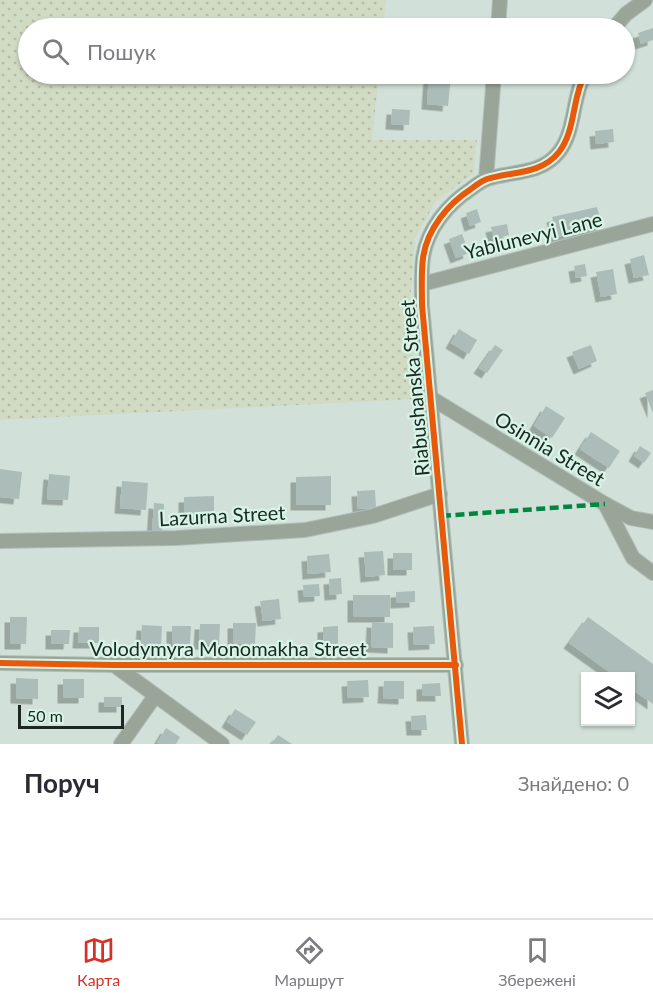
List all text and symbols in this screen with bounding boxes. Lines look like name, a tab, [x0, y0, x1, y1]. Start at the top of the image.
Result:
search box	[18, 18, 635, 84]
icon: search	[39, 35, 72, 68]
text: Пошук	[87, 38, 156, 65]
street label: Yablunevyi Lane	[462, 206, 604, 264]
street label: Riabushanska Street	[394, 299, 434, 477]
street label: Osinnia Street	[491, 406, 609, 490]
street label: Lazurna Street	[158, 500, 286, 530]
street label: Volodymyra Monomakha Street	[89, 636, 367, 660]
map controls	[581, 672, 635, 726]
button: layers	[581, 672, 635, 726]
scale bar	[18, 702, 124, 730]
text: 50 m	[27, 706, 63, 725]
text: Поруч	[24, 767, 100, 799]
text: Знайдено: 0	[518, 771, 629, 795]
tab: Карта	[77, 934, 120, 989]
tab: Маршрут	[274, 934, 344, 989]
tab: Збережені	[498, 934, 576, 989]

